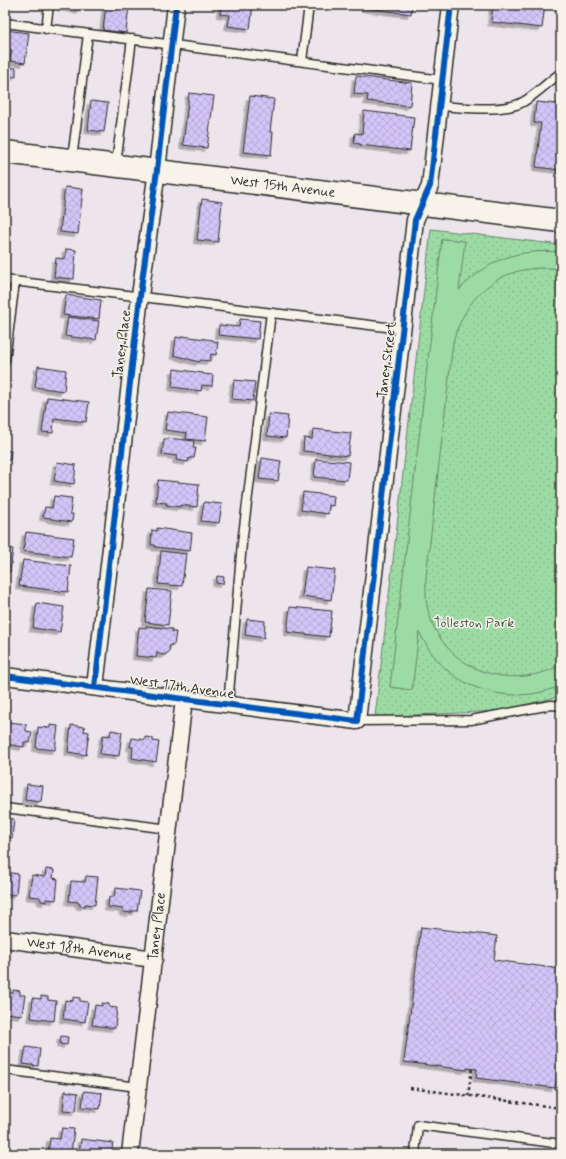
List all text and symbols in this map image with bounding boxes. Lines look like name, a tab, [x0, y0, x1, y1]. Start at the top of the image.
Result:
street label: West 15th Avenue	[229, 171, 337, 202]
street label: Taney Place	[109, 309, 135, 379]
street label: Taney Street	[373, 320, 401, 400]
park label: Tolleston Park	[434, 614, 514, 632]
street label: West 17th Avenue	[129, 671, 235, 703]
street label: Taney Place	[144, 891, 170, 962]
street label: West 18th Avenue	[26, 933, 133, 965]

